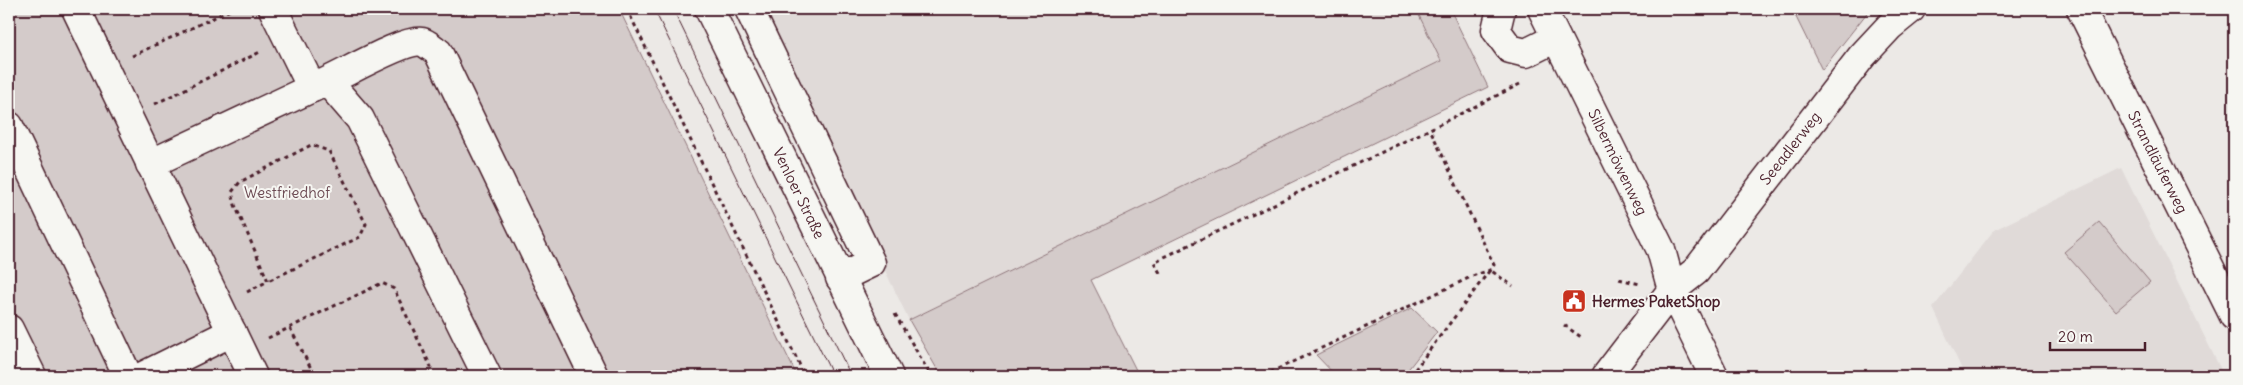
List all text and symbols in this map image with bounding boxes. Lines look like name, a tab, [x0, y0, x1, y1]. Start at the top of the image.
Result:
street label: Silbermöwenweg	[1584, 106, 1652, 218]
street label: Strandläuferweg	[2124, 107, 2192, 217]
street label: Seeadlerweg	[1756, 108, 1824, 188]
street label: Venloer Straße	[769, 144, 829, 242]
park label: Westfriedhof	[244, 183, 331, 202]
public building icon: Hermes PaketShop	[1561, 288, 1587, 314]
place label: Hermes PaketShop	[1592, 292, 1721, 312]
scale bar	[2050, 320, 2146, 352]
text: 20 m	[2058, 327, 2093, 346]

